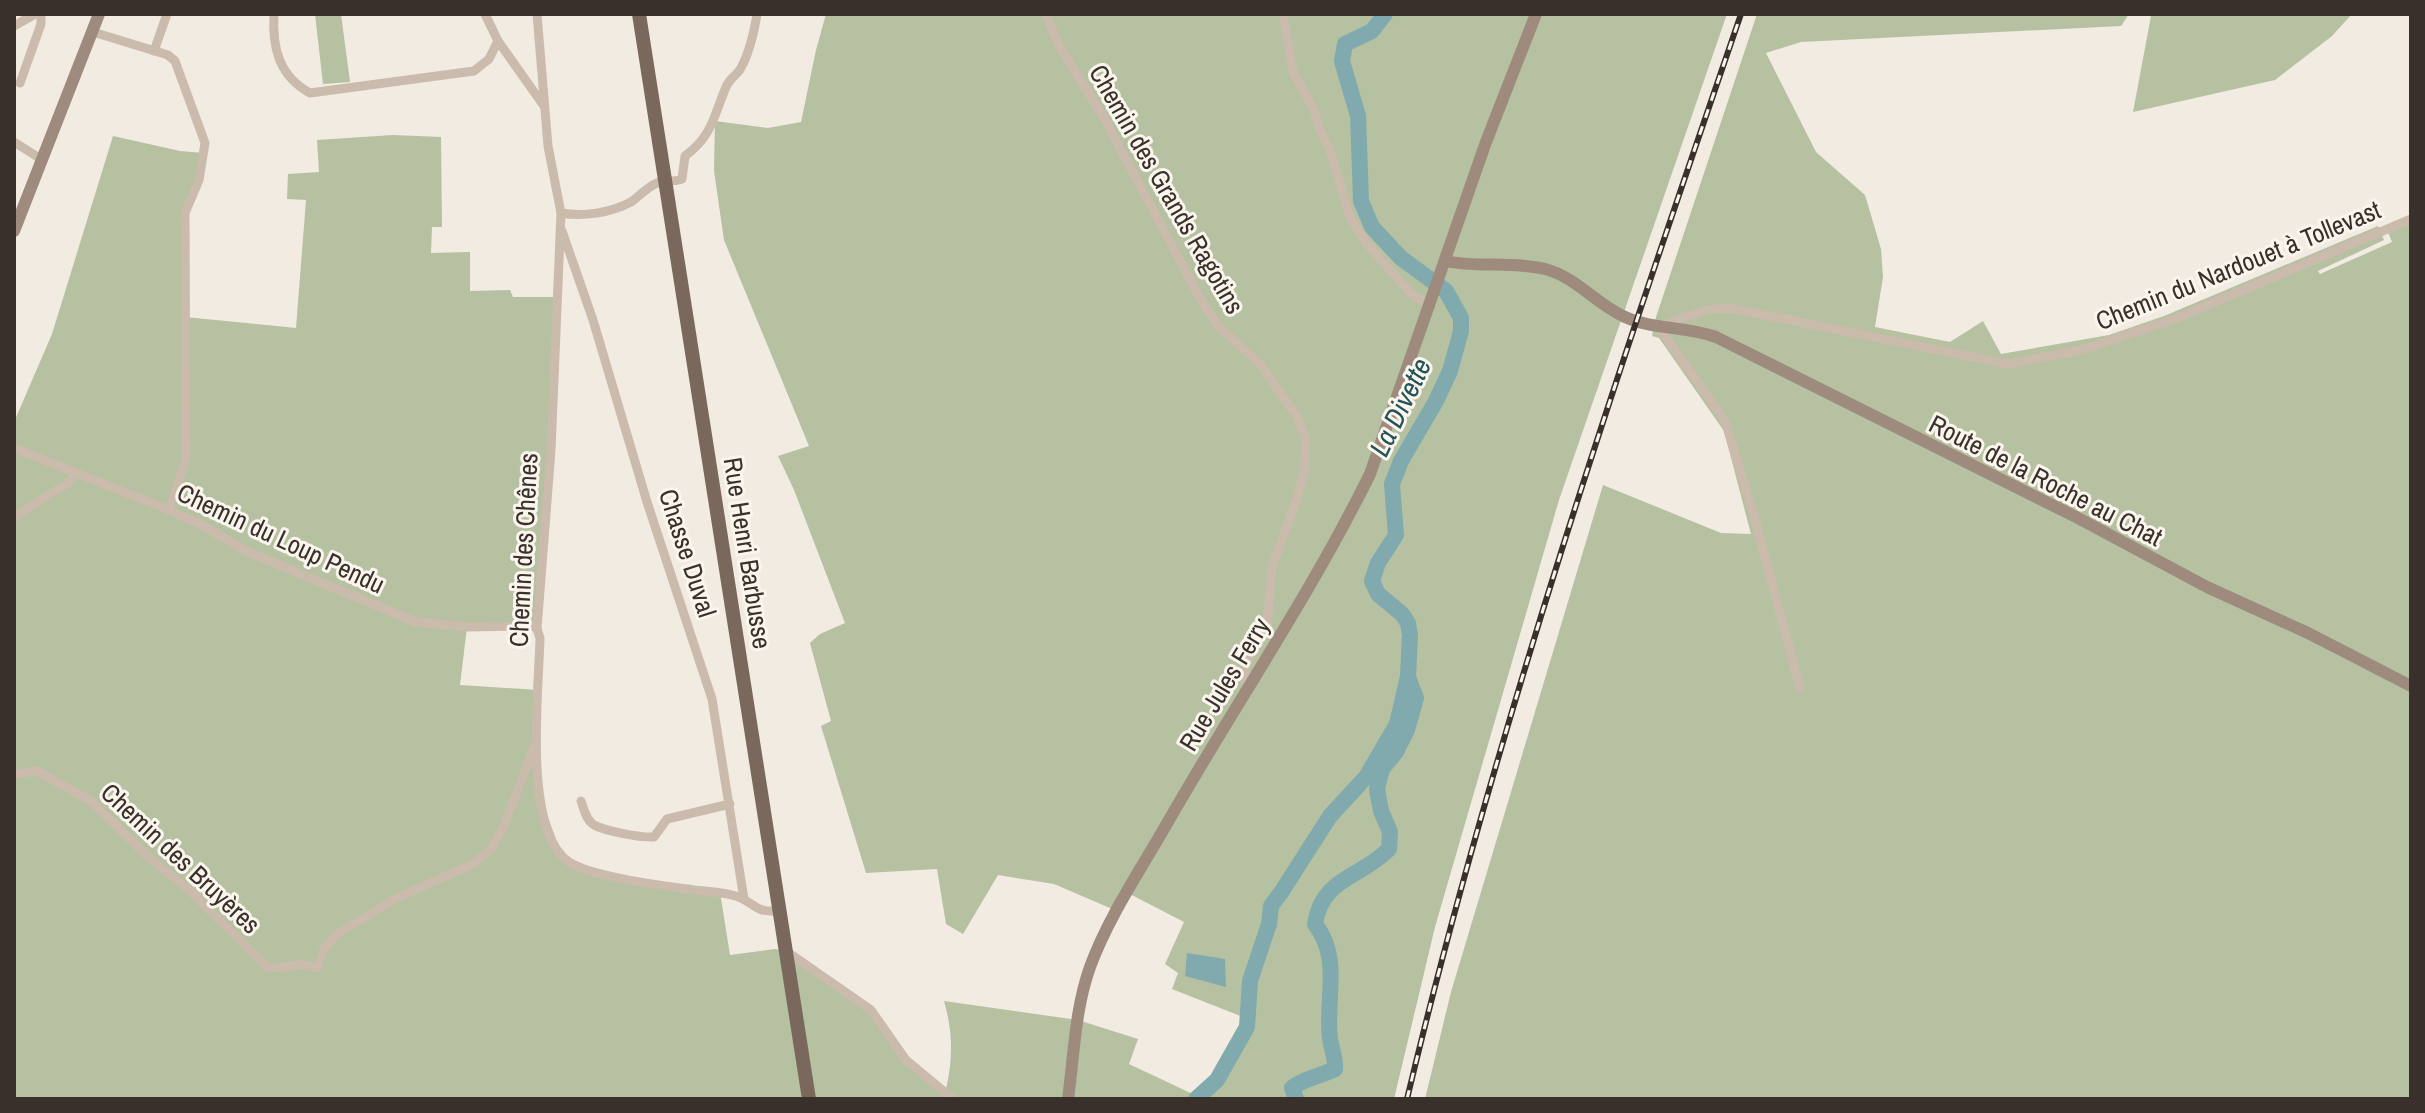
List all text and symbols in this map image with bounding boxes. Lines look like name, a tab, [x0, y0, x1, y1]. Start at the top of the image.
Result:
street label: Chemin des Grands Ragotins	[1081, 58, 1253, 320]
street label: Chemin du Nardouet à Tollevast	[2090, 192, 2386, 338]
water label: La Divette	[1360, 352, 1440, 462]
street label: Route de la Roche au Chat	[1923, 406, 2169, 554]
street label: Chemin des Chênes	[500, 452, 546, 648]
street label: Rue Henri Barbusse	[716, 455, 780, 651]
street label: Chemin du Loup Pendu	[172, 475, 390, 601]
street label: Chasse Duval	[651, 484, 725, 622]
street label: Rue Jules Ferry	[1171, 611, 1278, 757]
street label: Chemin des Bruyères	[94, 775, 268, 941]

